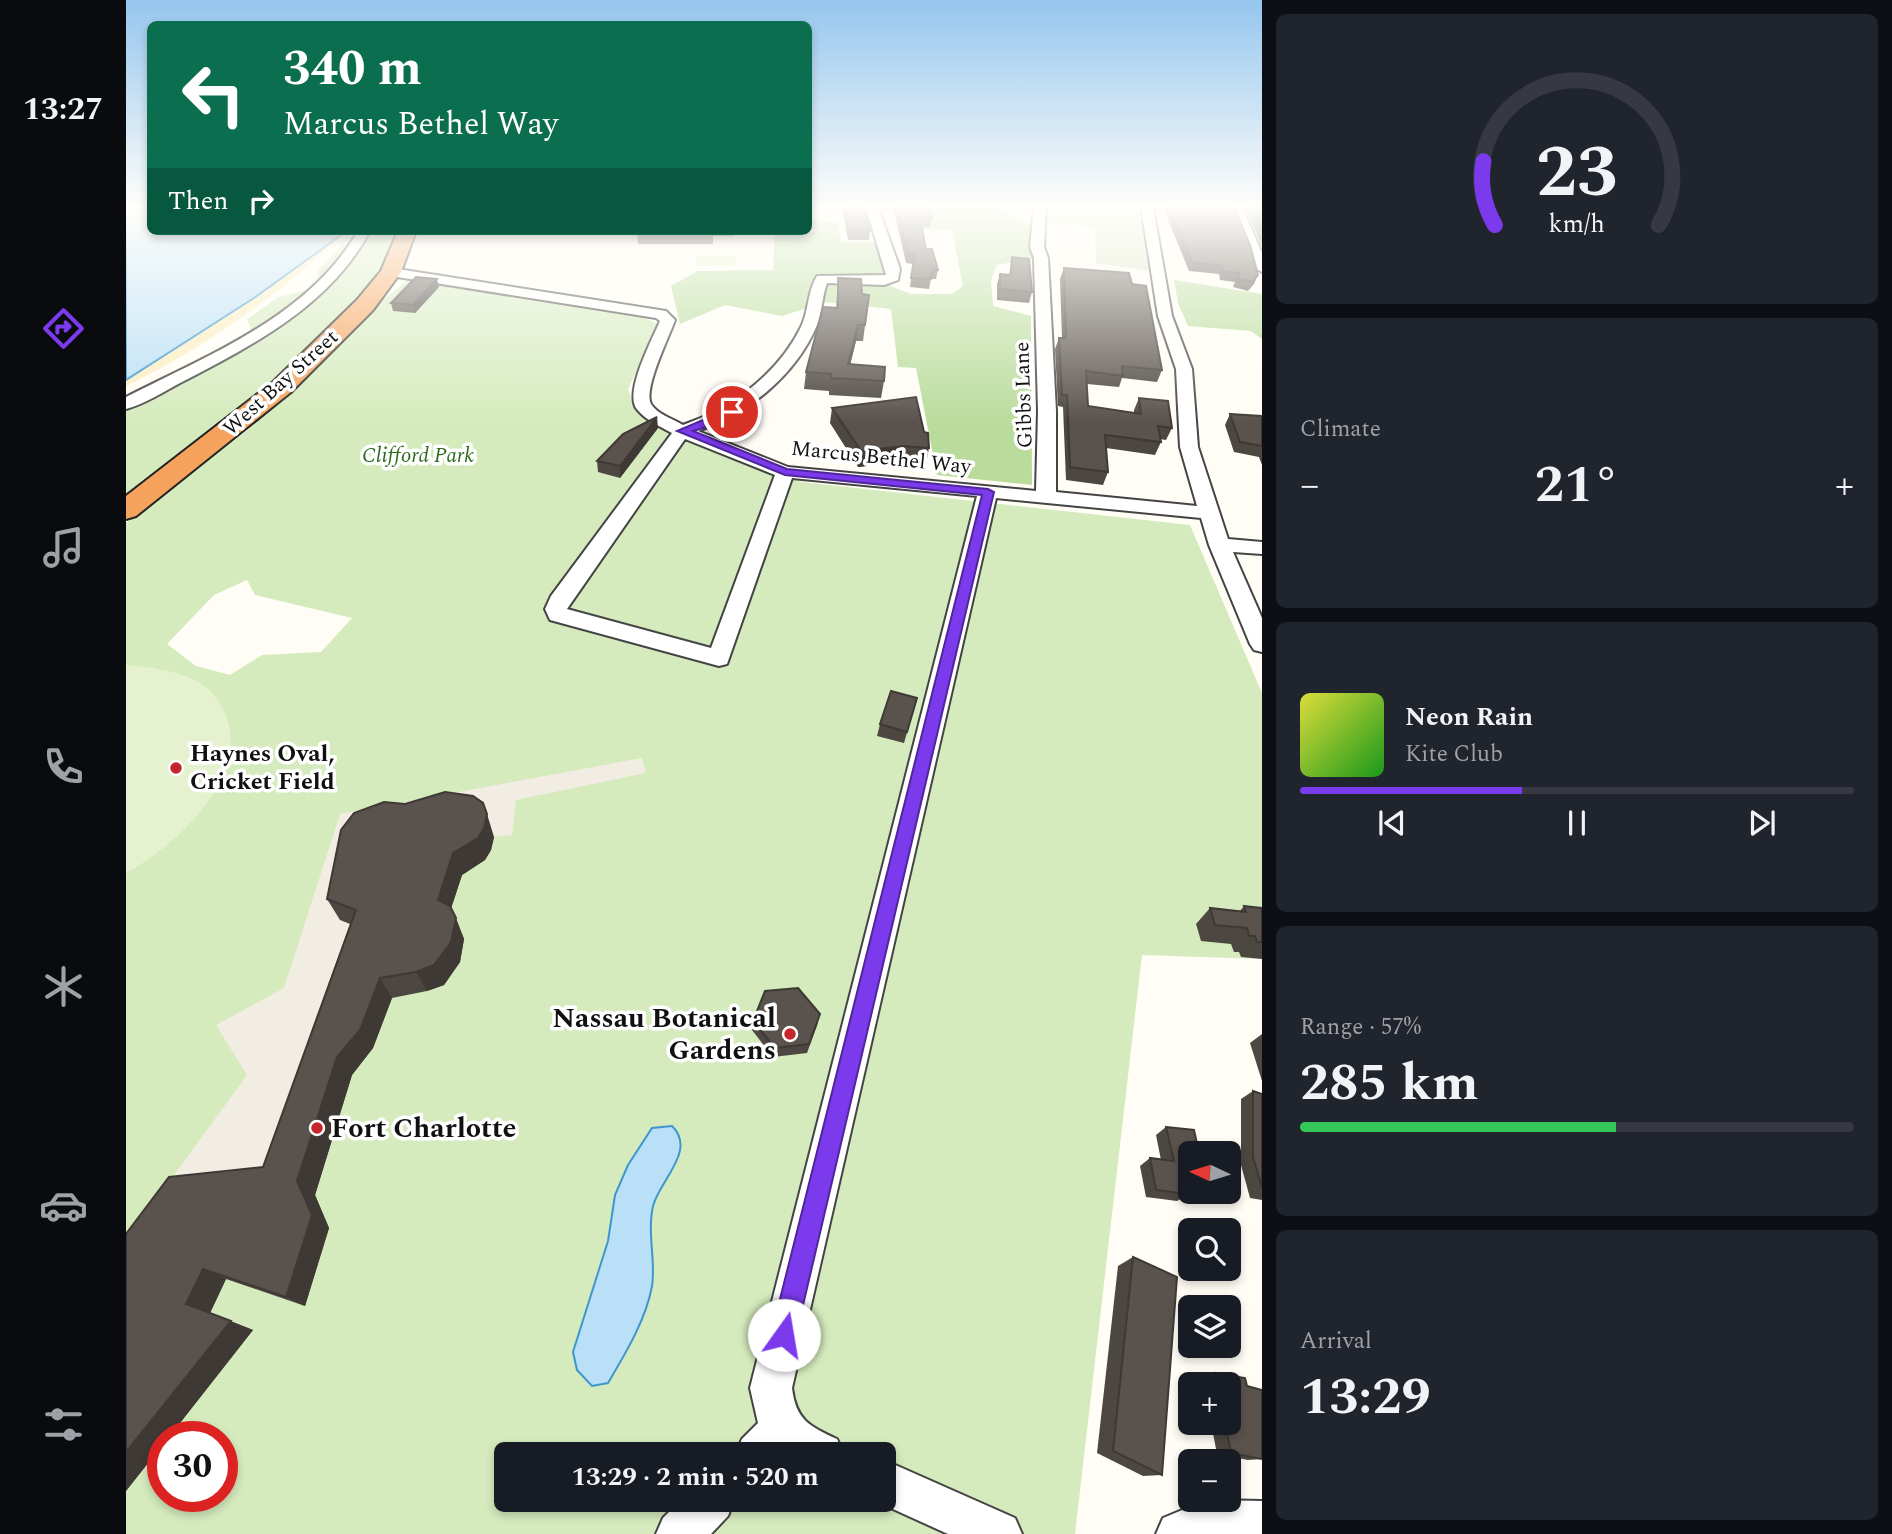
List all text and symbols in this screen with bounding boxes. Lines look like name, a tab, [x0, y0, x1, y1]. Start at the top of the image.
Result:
text: 340 m	[283, 32, 422, 107]
icon: left	[168, 49, 259, 140]
text: 13:27	[23, 85, 103, 134]
text: Marcus Bethel Way	[283, 100, 558, 149]
text: 23	[1536, 118, 1618, 229]
text: Then	[168, 181, 228, 221]
icon: right	[242, 182, 280, 220]
text: km/h	[1549, 206, 1605, 244]
icon: directions	[39, 304, 88, 353]
street label: West Bay Street	[216, 322, 346, 444]
street label: Gibbs Lane	[1006, 341, 1042, 449]
pin	[702, 382, 762, 442]
icon: arrive	[713, 393, 751, 431]
text: Climate	[1300, 412, 1381, 447]
street label: Marcus Bethel Way	[789, 433, 973, 483]
park label: Clifford Park	[362, 440, 474, 472]
text: 21°	[1535, 446, 1619, 525]
text: −	[1300, 457, 1319, 515]
text: +	[1835, 457, 1854, 515]
icon: music	[39, 523, 88, 572]
text: Neon Rain	[1405, 697, 1533, 737]
place label: Haynes Oval, Cricket Field	[190, 736, 335, 800]
text: Kite Club	[1405, 737, 1503, 772]
icon: phone	[39, 742, 88, 791]
marker: Haynes Oval, Cricket Field	[168, 760, 184, 776]
icon: previous	[1373, 804, 1411, 842]
icon: pause	[1558, 804, 1596, 842]
icon: next	[1743, 804, 1781, 842]
icon: climate	[39, 962, 88, 1011]
place label: Nassau Botanical Gardens	[552, 997, 776, 1072]
text: Range · 57%	[1300, 1010, 1421, 1045]
marker: Nassau Botanical Gardens	[782, 1026, 798, 1042]
text: 285 km	[1300, 1044, 1479, 1123]
place label: Fort Charlotte	[331, 1107, 516, 1150]
marker: Fort Charlotte	[309, 1120, 325, 1136]
north arrow	[1178, 1141, 1241, 1204]
map controls	[1178, 1141, 1241, 1512]
icon: car	[39, 1181, 88, 1230]
button: search	[1178, 1218, 1241, 1281]
button: layers	[1178, 1295, 1241, 1358]
position arrow	[747, 1298, 821, 1372]
text: Arrival	[1300, 1324, 1372, 1359]
text: 13:29	[1300, 1358, 1431, 1437]
button: +	[1178, 1372, 1241, 1435]
icon: filters	[39, 1400, 88, 1449]
speed limit sign: 30	[147, 1421, 238, 1512]
button: −	[1178, 1449, 1241, 1512]
text: 13:29 · 2 min · 520 m	[571, 1457, 819, 1497]

